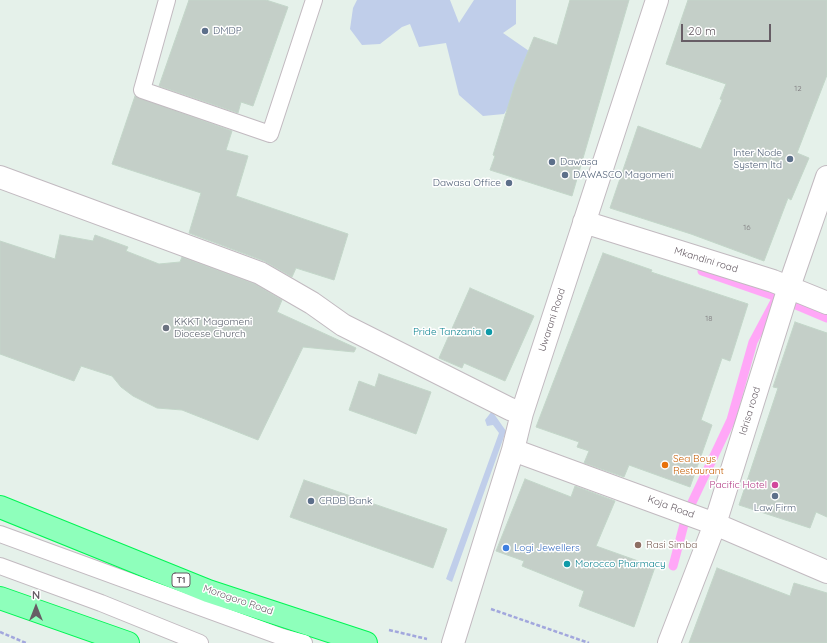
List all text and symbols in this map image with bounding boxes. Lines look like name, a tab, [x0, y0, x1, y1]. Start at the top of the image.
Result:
scale bar	[683, 16, 773, 42]
text: 20 m	[688, 23, 716, 38]
place label: DMDP	[213, 25, 242, 37]
marker: DMDP	[200, 26, 210, 36]
house number: 12	[794, 84, 802, 94]
place label: Inter Node System ltd	[733, 147, 782, 170]
marker: Inter Node System ltd	[785, 154, 795, 164]
place label: Dawasa	[560, 156, 598, 168]
marker: Dawasa	[547, 157, 557, 167]
place label: DAWASCO Magomeni	[573, 169, 674, 181]
marker: DAWASCO Magomeni	[560, 170, 570, 180]
place label: Dawasa Office	[433, 177, 501, 189]
marker: Dawasa Office	[504, 178, 514, 188]
house number: 16	[743, 223, 751, 233]
street label: Mkandini road	[673, 245, 739, 275]
street label: Uwarani Road	[536, 287, 568, 353]
house number: 18	[705, 314, 713, 324]
place label: KKKT Magomeni Diocese Church	[174, 316, 252, 340]
marker: KKKT Magomeni Diocese Church	[161, 323, 171, 333]
place label: Pride Tanzania	[413, 326, 481, 338]
marker: Pride Tanzania	[484, 327, 494, 337]
street label: Idrisa road	[737, 385, 763, 437]
place label: Sea Boys Restaurant	[673, 453, 724, 476]
marker: Sea Boys Restaurant	[660, 460, 670, 470]
place label: Pacific Hotel	[710, 479, 767, 491]
marker: Pacific Hotel	[770, 480, 780, 490]
marker: Law Firm	[770, 491, 780, 501]
street label: Koja Road	[646, 493, 696, 521]
place label: CRDB Bank	[319, 495, 372, 507]
marker: CRDB Bank	[306, 496, 316, 506]
place label: Law Firm	[754, 502, 796, 514]
place label: Rasi Simba	[646, 539, 697, 551]
marker: Rasi Simba	[633, 540, 643, 550]
place label: Logi Jewellers	[514, 542, 580, 554]
marker: Logi Jewellers	[501, 543, 511, 553]
place label: Morocco Pharmacy	[575, 558, 666, 570]
marker: Morocco Pharmacy	[562, 559, 572, 569]
road number: T1	[172, 573, 190, 587]
street label: Morogoro Road	[201, 582, 275, 618]
north arrow	[16, 587, 56, 627]
text: N	[32, 588, 40, 602]

